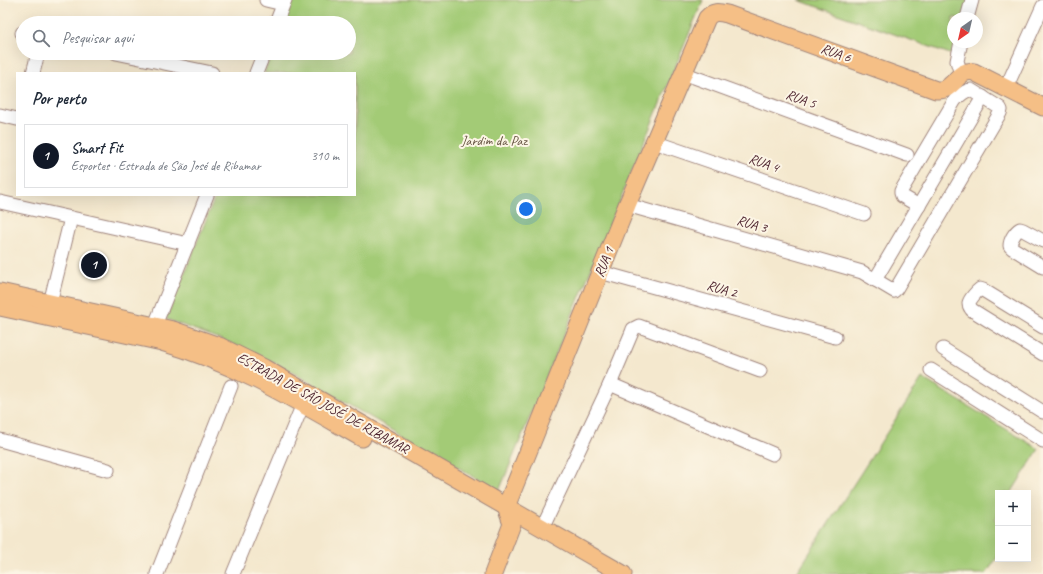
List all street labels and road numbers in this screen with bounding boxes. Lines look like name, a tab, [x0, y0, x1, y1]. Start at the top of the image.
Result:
street label: RUA 6	[819, 40, 854, 66]
street label: RUA 5	[784, 86, 819, 112]
street label: RUA 4	[747, 150, 783, 177]
street label: RUA 3	[735, 212, 771, 237]
street label: RUA 1	[590, 244, 618, 279]
street label: RUA 2	[705, 277, 741, 302]
street label: ESTRADA DE SÃO JOSÉ DE RIBAMAR	[234, 349, 414, 458]

